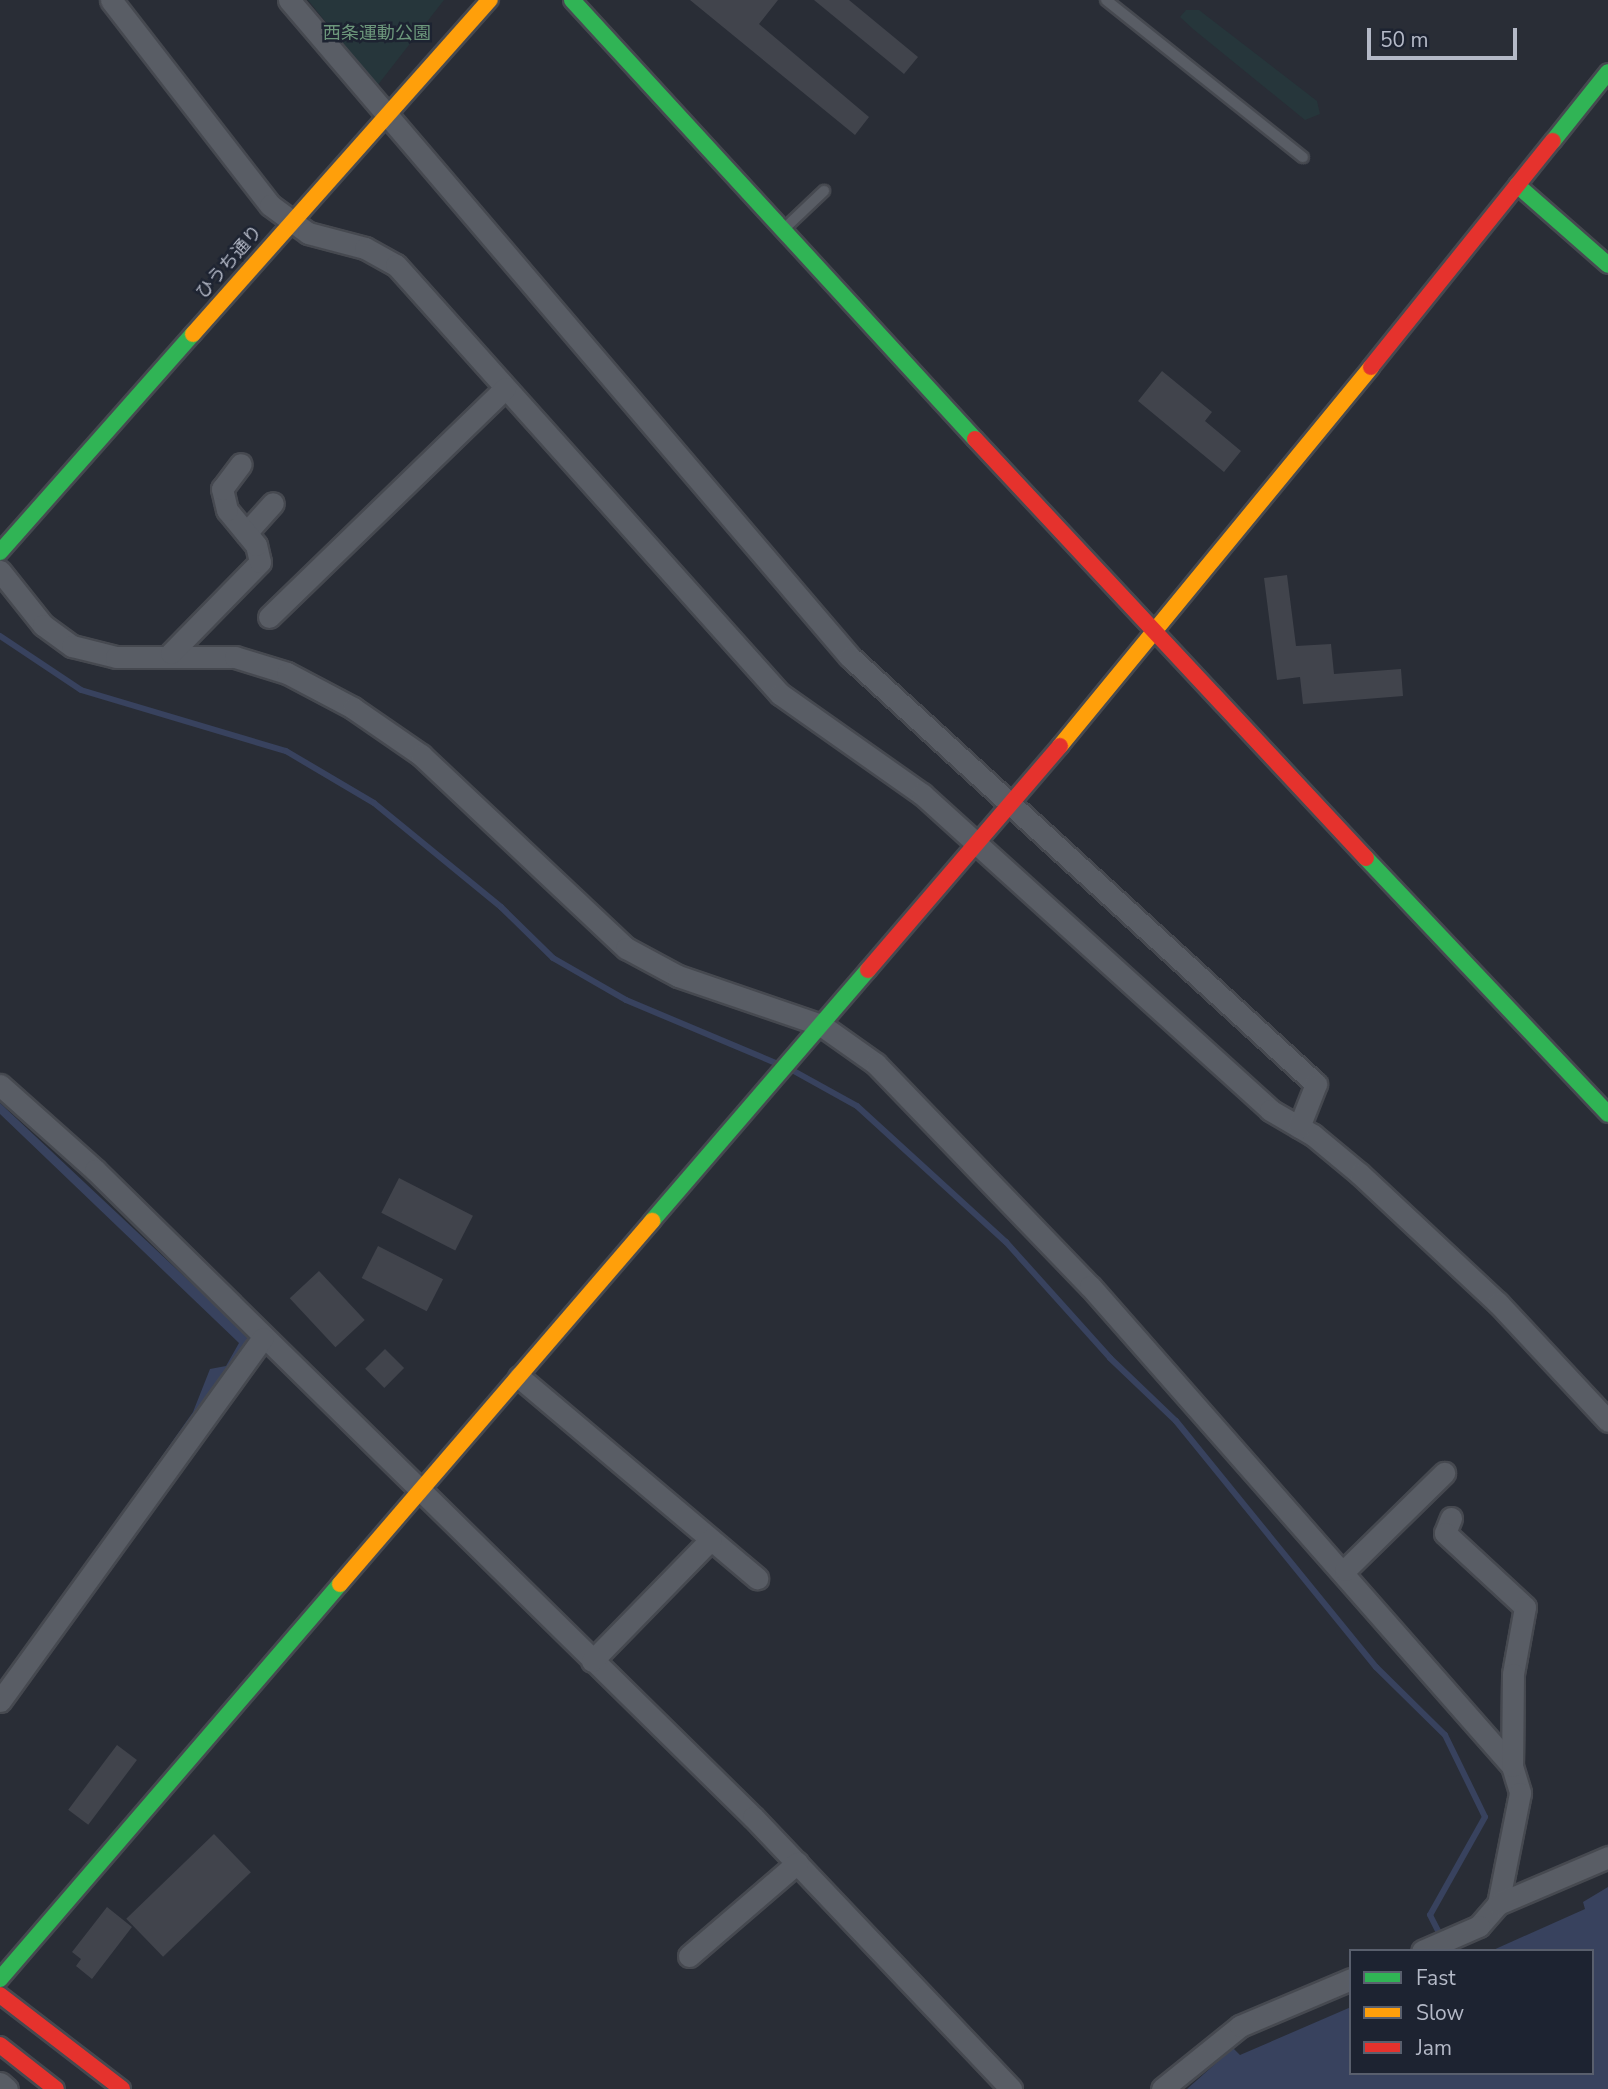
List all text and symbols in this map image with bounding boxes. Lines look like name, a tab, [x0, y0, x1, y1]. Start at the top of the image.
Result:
scale bar	[1370, 14, 1520, 58]
park label: 西条運動公園	[323, 22, 431, 44]
text: 50 m	[1380, 26, 1429, 54]
street label: ひうち通り	[191, 221, 267, 303]
legend	[1349, 1949, 1594, 2075]
text: Fast	[1416, 1964, 1456, 1992]
text: Slow	[1416, 1999, 1464, 2027]
text: Jam	[1416, 2034, 1452, 2062]

